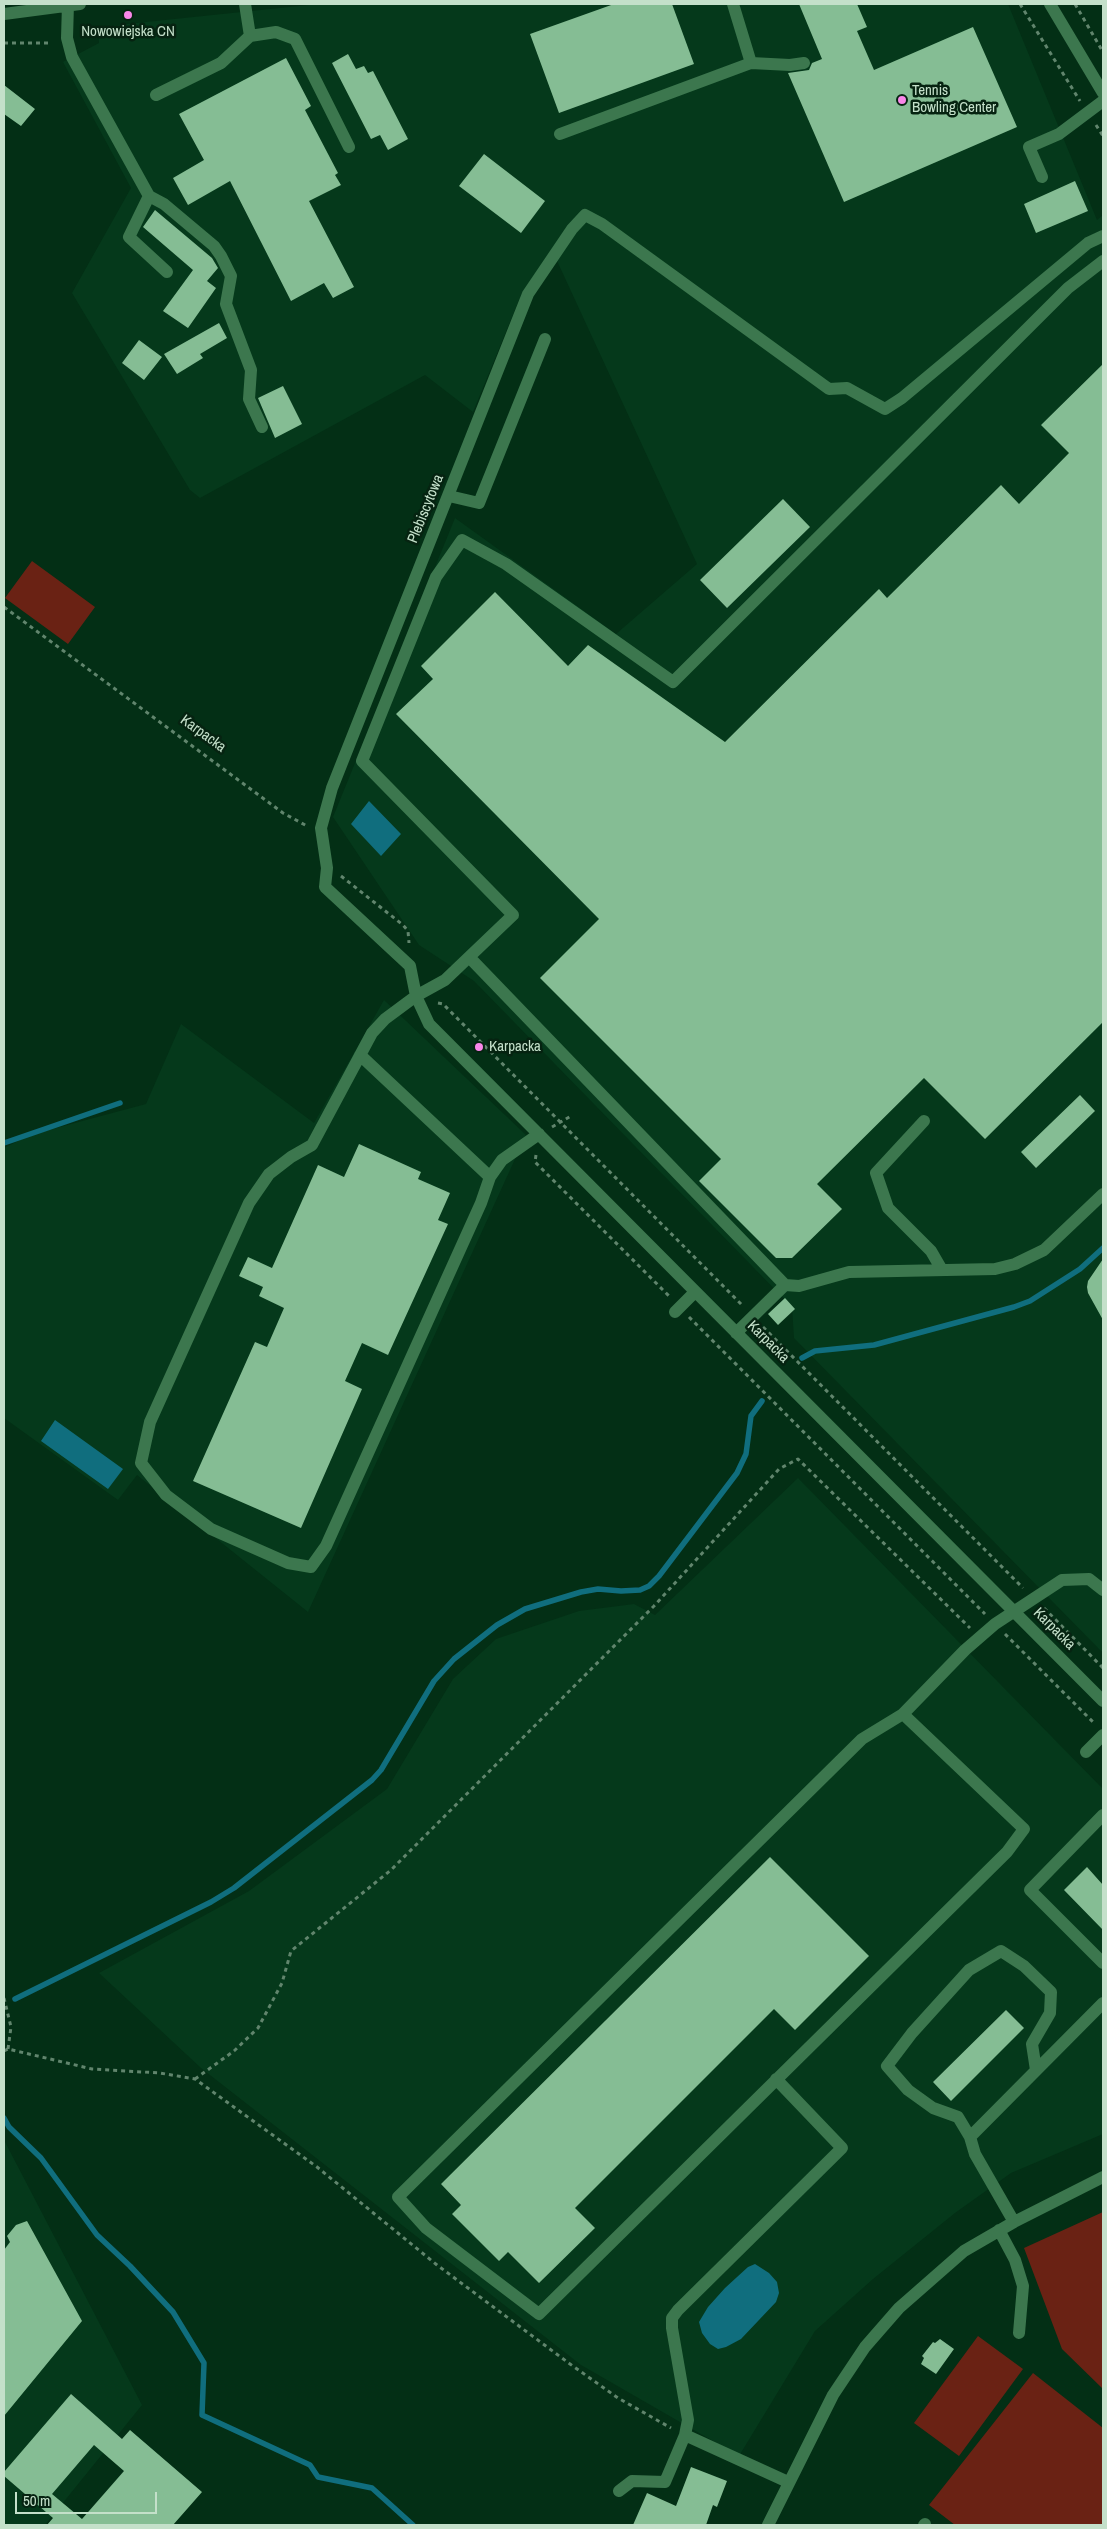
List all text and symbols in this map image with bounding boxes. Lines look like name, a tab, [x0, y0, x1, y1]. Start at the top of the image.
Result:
marker: Nowowiejska CN	[122, 9, 134, 21]
place label: Nowowiejska CN	[81, 23, 175, 41]
place label: Tennis Bowling Center	[912, 82, 996, 117]
marker: Tennis Bowling Center	[896, 94, 908, 106]
street label: Plebiscytowa	[404, 472, 448, 546]
street label: Karpacka	[177, 711, 229, 757]
place label: Karpacka	[489, 1038, 541, 1056]
marker: Karpacka	[473, 1041, 485, 1053]
street label: Karpacka	[743, 1317, 793, 1367]
street label: Karpacka	[1029, 1604, 1079, 1654]
scale bar	[18, 2482, 160, 2514]
text: 50 m	[23, 2490, 50, 2511]

